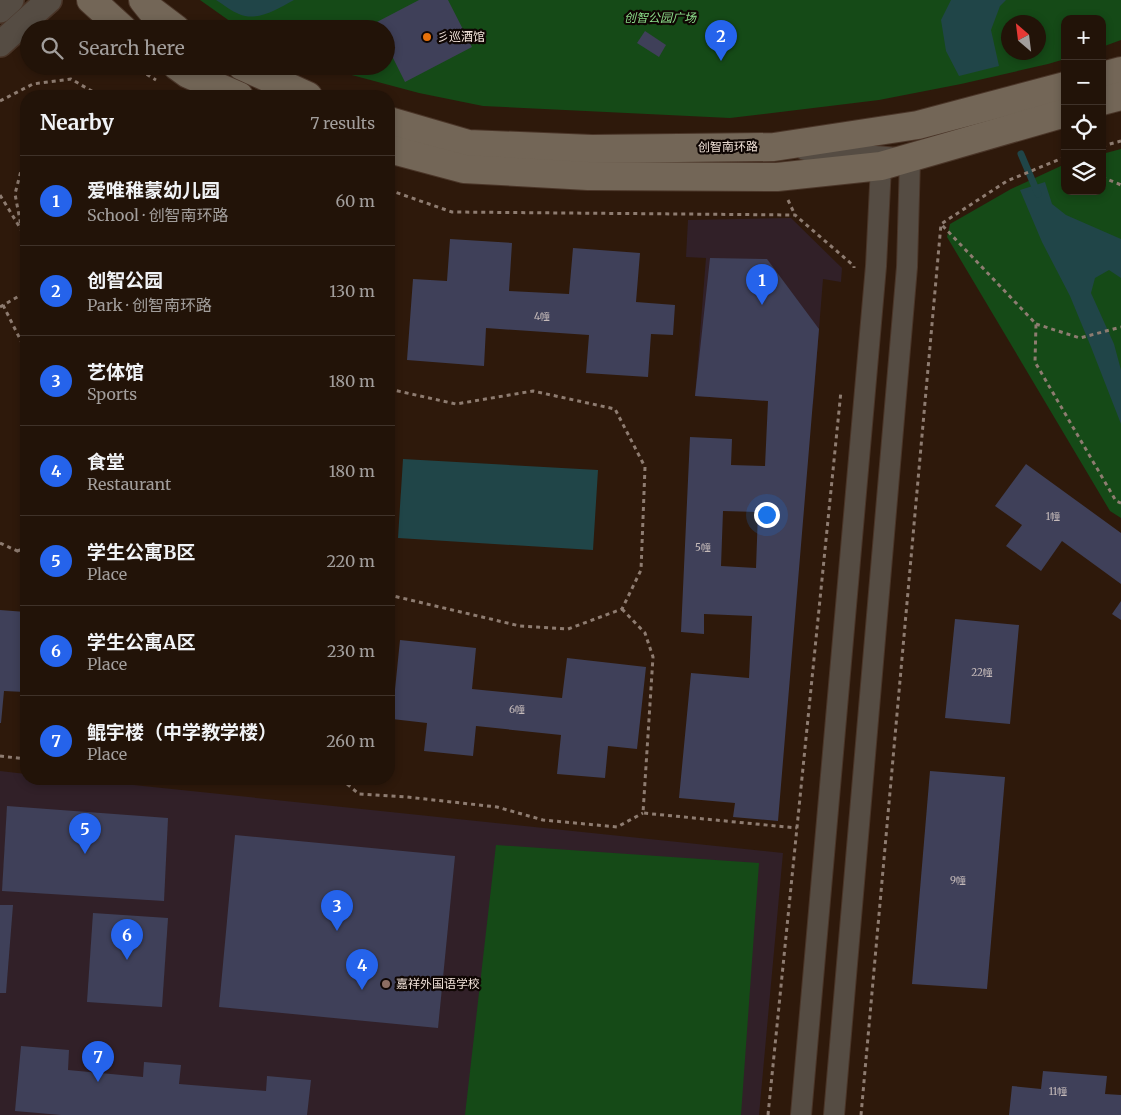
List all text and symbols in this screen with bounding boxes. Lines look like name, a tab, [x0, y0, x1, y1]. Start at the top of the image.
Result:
park label: 创智公园广场	[624, 10, 697, 25]
north arrow	[1001, 15, 1046, 60]
map controls	[1061, 15, 1106, 195]
button: +	[1061, 15, 1106, 60]
search box	[20, 20, 395, 75]
pin: 2	[705, 20, 737, 61]
place label: 彡巡酒馆	[437, 29, 485, 44]
marker: 彡巡酒馆	[421, 31, 433, 43]
icon: search	[38, 34, 66, 62]
text: Search here	[78, 36, 185, 60]
button: −	[1061, 60, 1106, 105]
button: locate	[1061, 105, 1106, 150]
text: Nearby	[40, 109, 114, 136]
text: 7 results	[310, 113, 375, 133]
street label: 创智南环路	[698, 138, 758, 155]
button: layers	[1061, 150, 1106, 195]
text: 爱唯稚蒙幼儿园	[87, 178, 220, 202]
text: 1	[52, 191, 60, 211]
text: 60 m	[335, 191, 375, 211]
text: School · 创智南环路	[87, 205, 228, 225]
pin: 1	[746, 264, 778, 305]
text: 创智公园	[87, 268, 163, 292]
text: 2	[51, 281, 61, 301]
text: 130 m	[329, 281, 375, 301]
text: Park · 创智南环路	[87, 295, 212, 315]
house number: 4幢	[534, 310, 550, 323]
text: 艺体馆	[87, 360, 144, 384]
text: 3	[51, 371, 61, 391]
text: 180 m	[329, 371, 375, 391]
text: Sports	[87, 384, 137, 404]
text: 食堂	[87, 450, 125, 474]
text: 4	[51, 461, 61, 481]
text: 180 m	[329, 461, 375, 481]
text: Restaurant	[87, 474, 171, 494]
your location	[754, 502, 780, 528]
house number: 1幢	[1046, 510, 1060, 523]
text: 学生公寓B区	[87, 540, 195, 564]
house number: 5幢	[695, 541, 711, 554]
text: 5	[51, 551, 61, 571]
text: 220 m	[327, 551, 375, 571]
text: Place	[87, 564, 127, 584]
text: 学生公寓A区	[87, 630, 195, 654]
text: 6	[51, 641, 61, 661]
text: 230 m	[327, 641, 375, 661]
text: Place	[87, 654, 127, 674]
house number: 22幢	[971, 666, 993, 679]
house number: 6幢	[509, 703, 525, 716]
text: 鲲宇楼（中学教学楼）	[87, 720, 277, 744]
text: 7	[51, 731, 61, 751]
text: 260 m	[326, 731, 375, 751]
text: Place	[87, 744, 127, 764]
pin: 5	[69, 813, 101, 854]
house number: 9幢	[950, 874, 966, 887]
pin: 3	[321, 890, 353, 931]
pin: 6	[111, 919, 143, 960]
pin: 4	[346, 949, 378, 990]
place label: 嘉祥外国语学校	[396, 976, 480, 991]
marker: 嘉祥外国语学校	[380, 978, 392, 990]
pin: 7	[82, 1041, 114, 1082]
house number: 11幢	[1049, 1085, 1067, 1098]

